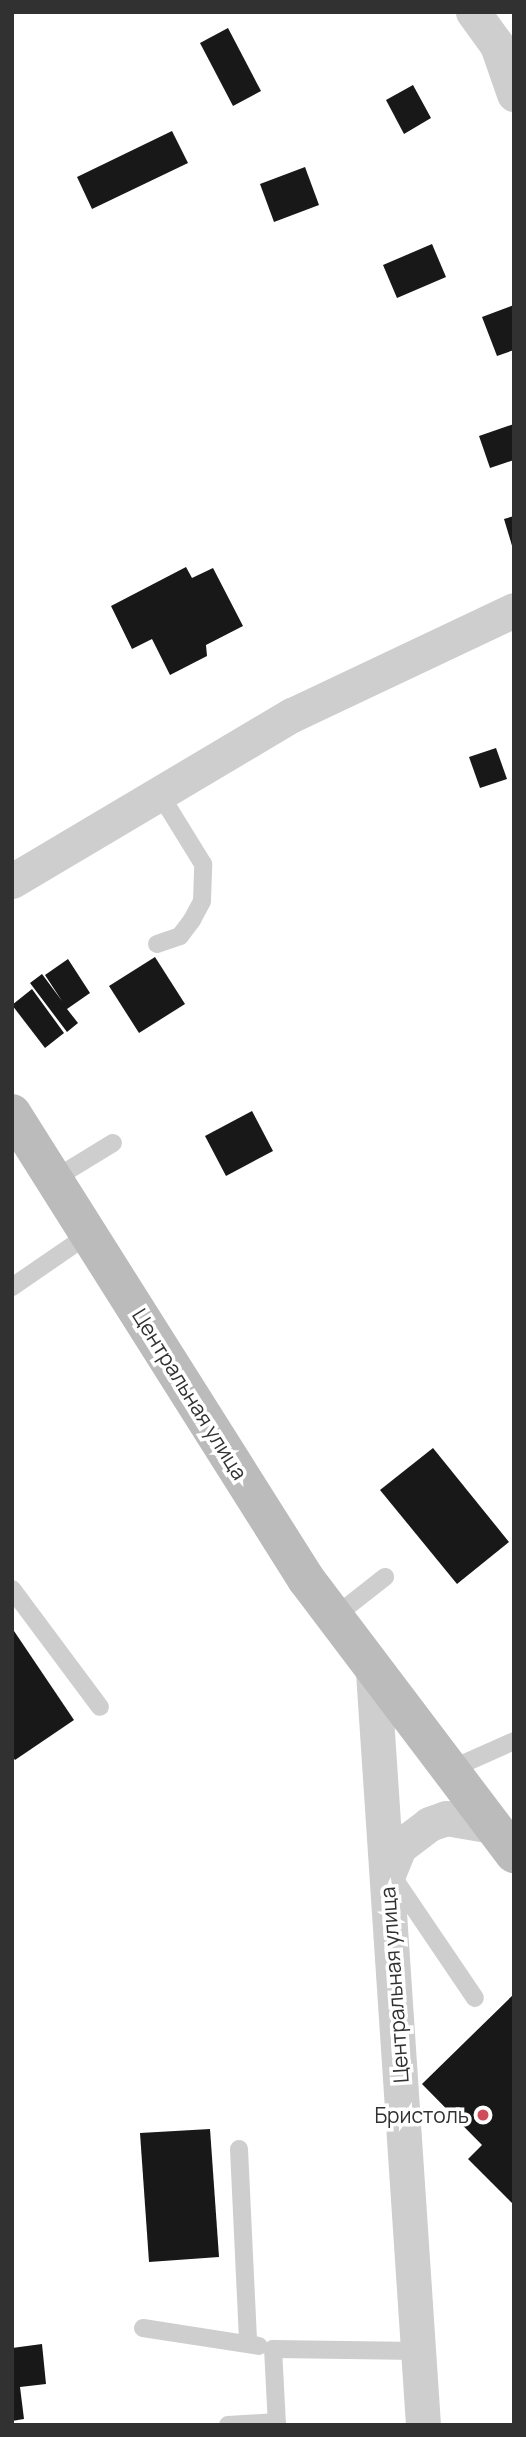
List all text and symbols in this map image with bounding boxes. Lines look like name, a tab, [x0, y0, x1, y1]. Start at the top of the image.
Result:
street label: Центральная улица	[127, 1304, 253, 1484]
street label: Центральная улица	[375, 1886, 413, 2084]
place label: Бристоль	[374, 2102, 469, 2128]
marker: Бристоль	[475, 2107, 491, 2123]

